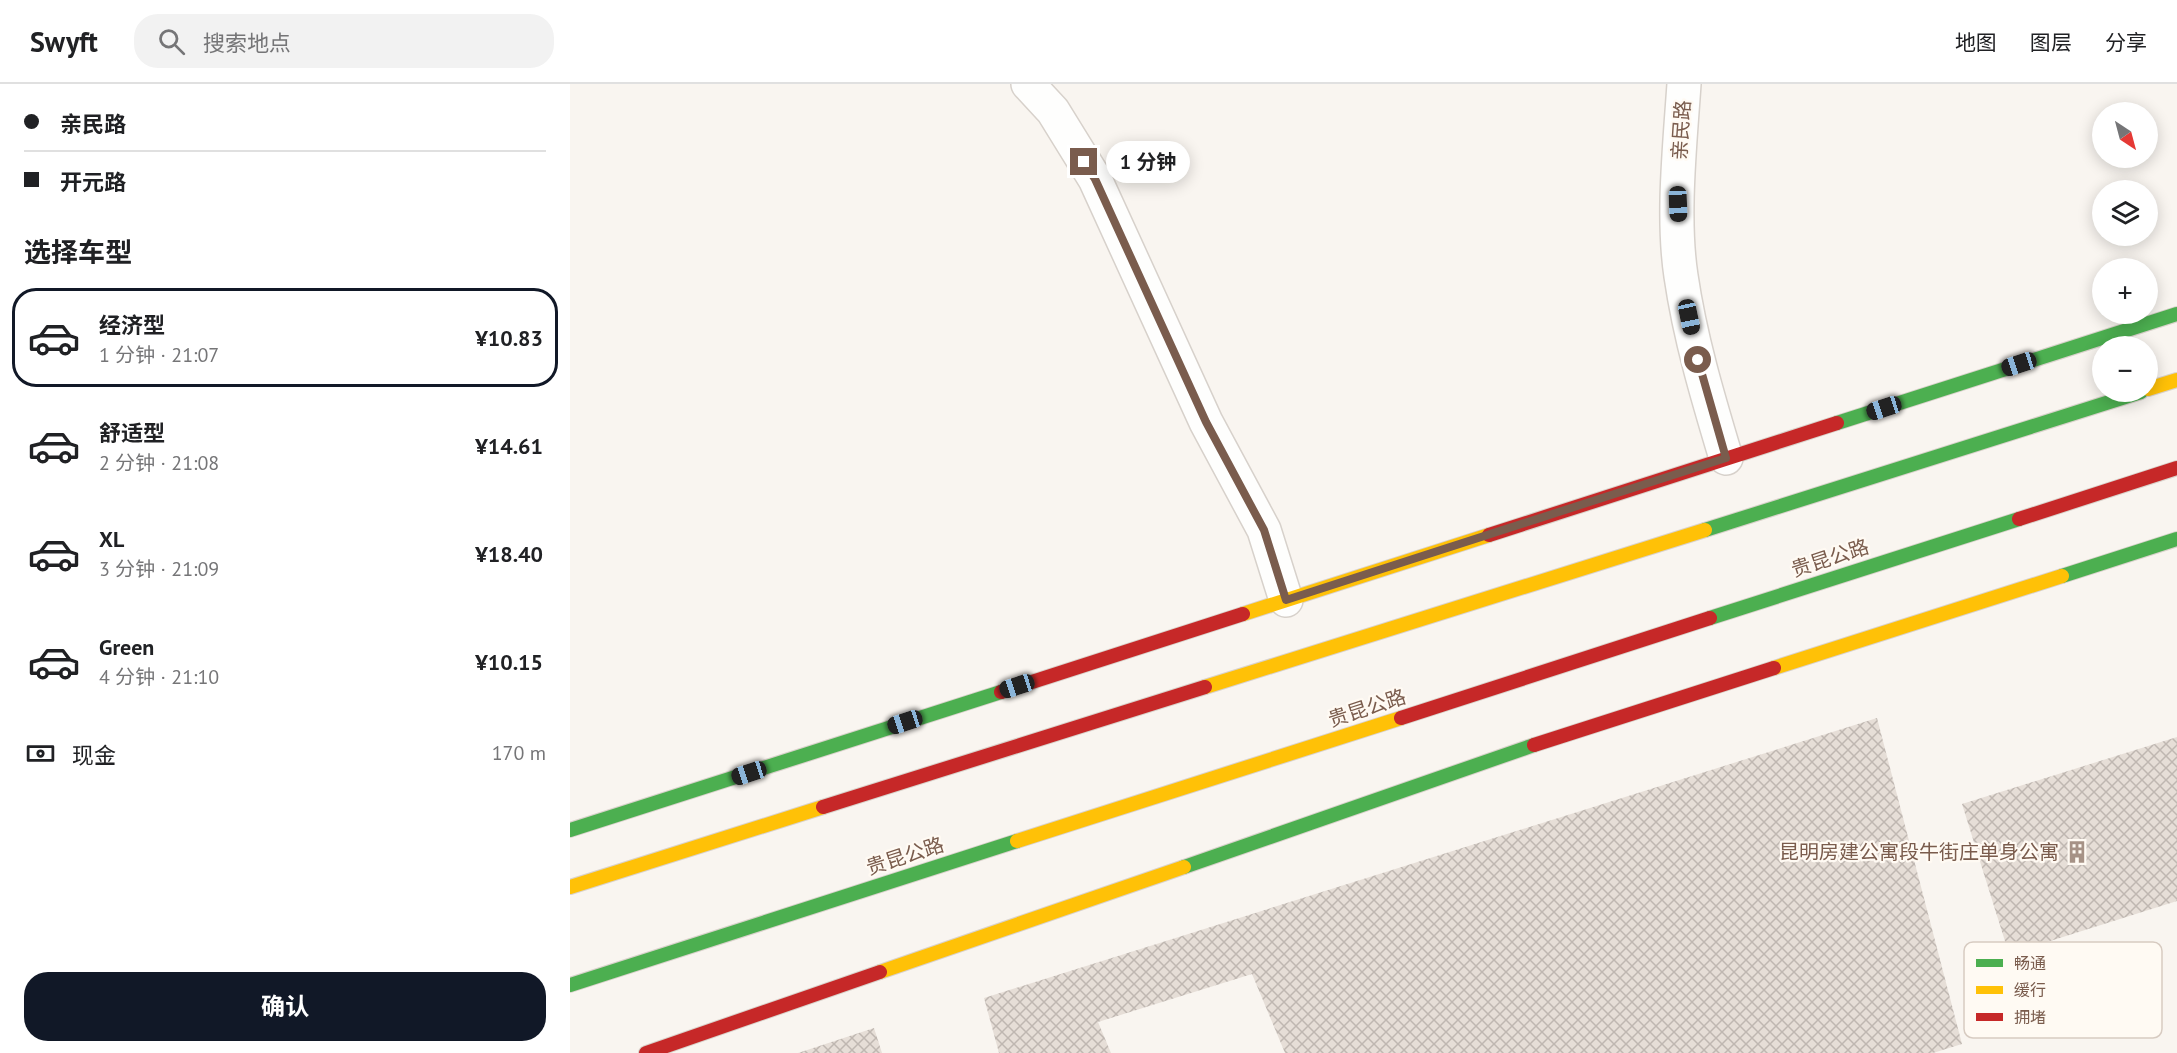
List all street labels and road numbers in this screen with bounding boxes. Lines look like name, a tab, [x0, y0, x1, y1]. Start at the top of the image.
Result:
street label: 亲民路	[1666, 99, 1696, 161]
street label: 贵昆公路	[1788, 533, 1872, 583]
street label: 贵昆公路	[1325, 683, 1409, 733]
street label: 贵昆公路	[863, 831, 947, 881]

